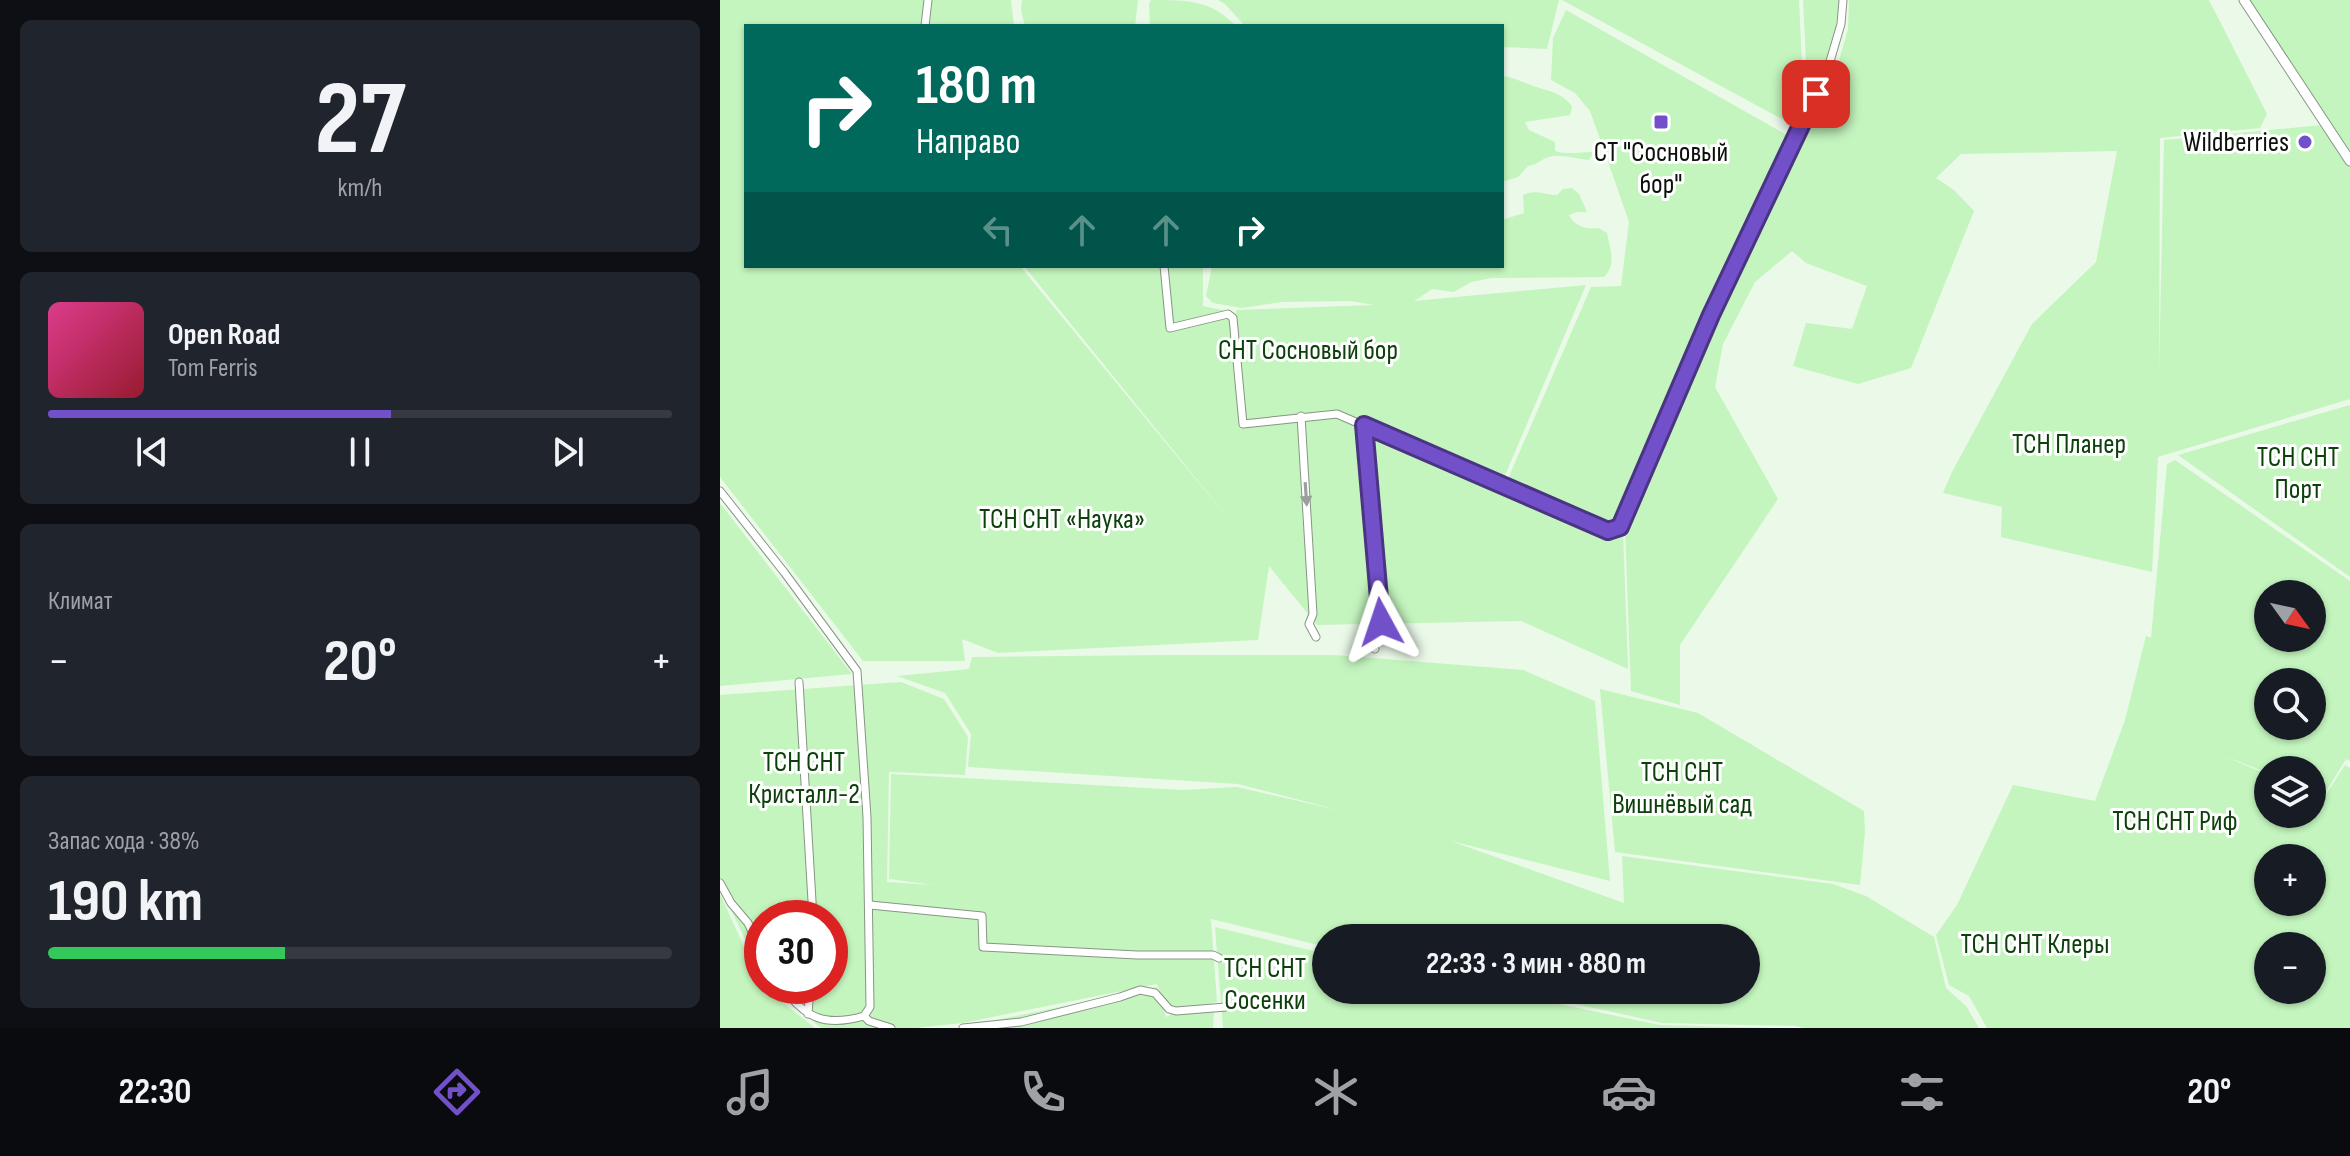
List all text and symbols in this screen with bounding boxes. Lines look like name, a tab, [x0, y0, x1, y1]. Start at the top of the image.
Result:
text: 180 m	[916, 53, 1037, 120]
icon: right	[784, 56, 888, 160]
text: 27	[315, 58, 405, 183]
pin	[1782, 60, 1850, 128]
icon: arrive	[1794, 72, 1838, 116]
marker: СТ "Сосновый бор"	[1652, 113, 1670, 131]
text: Направо	[916, 121, 1020, 164]
place label: Wildberries	[2183, 126, 2289, 159]
marker: Wildberries	[2296, 133, 2314, 151]
place label: СТ "Сосновый бор"	[1594, 136, 1728, 201]
text: km/h	[338, 173, 382, 204]
icon: left	[976, 208, 1020, 252]
icon: ahead	[1060, 208, 1104, 252]
icon: ahead	[1144, 208, 1188, 252]
icon: right	[1228, 208, 1272, 252]
text: Open Road	[168, 317, 280, 353]
park label: СНТ Сосновый бор	[1218, 334, 1398, 367]
text: Tom Ferris	[168, 353, 258, 384]
park label: ТСН Планер	[2012, 428, 2126, 461]
icon: previous	[130, 430, 174, 474]
icon: pause	[338, 430, 382, 474]
icon: next	[546, 430, 590, 474]
park label: ТСН СНТ Порт	[2257, 441, 2339, 506]
one-way arrow	[1300, 482, 1313, 507]
park label: ТСН СНТ «Наука»	[979, 503, 1145, 536]
position arrow	[1339, 580, 1423, 664]
north arrow	[2254, 580, 2326, 652]
map controls	[2254, 580, 2326, 1004]
text: Климат	[48, 586, 112, 617]
text: 20°	[323, 626, 397, 698]
text: −	[48, 635, 70, 688]
text: +	[650, 635, 672, 688]
button: search	[2254, 668, 2326, 740]
park label: ТСН СНТ Кристалл-2	[748, 746, 860, 811]
park label: ТСН СНТ Вишнёвый сад	[1612, 756, 1752, 821]
button: layers	[2254, 756, 2326, 828]
park label: ТСН СНТ Риф	[2112, 805, 2238, 838]
text: Запас хода · 38%	[48, 826, 200, 857]
button: +	[2254, 844, 2326, 916]
text: 190 km	[48, 866, 203, 938]
speed limit sign: 30	[744, 900, 848, 1004]
park label: ТСН СНТ Клеры	[1961, 928, 2109, 961]
button: −	[2254, 932, 2326, 1004]
text: 22:33 · 3 мин · 880 m	[1426, 946, 1646, 982]
park label: ТСН СНТ Сосенки	[1224, 952, 1306, 1017]
icon: directions	[429, 1064, 485, 1120]
icon: music	[722, 1064, 778, 1120]
icon: phone	[1015, 1064, 1071, 1120]
icon: climate	[1308, 1064, 1364, 1120]
icon: car	[1601, 1064, 1657, 1120]
icon: filters	[1894, 1064, 1950, 1120]
text: 22:30	[119, 1071, 191, 1114]
text: 20°	[2187, 1071, 2231, 1114]

